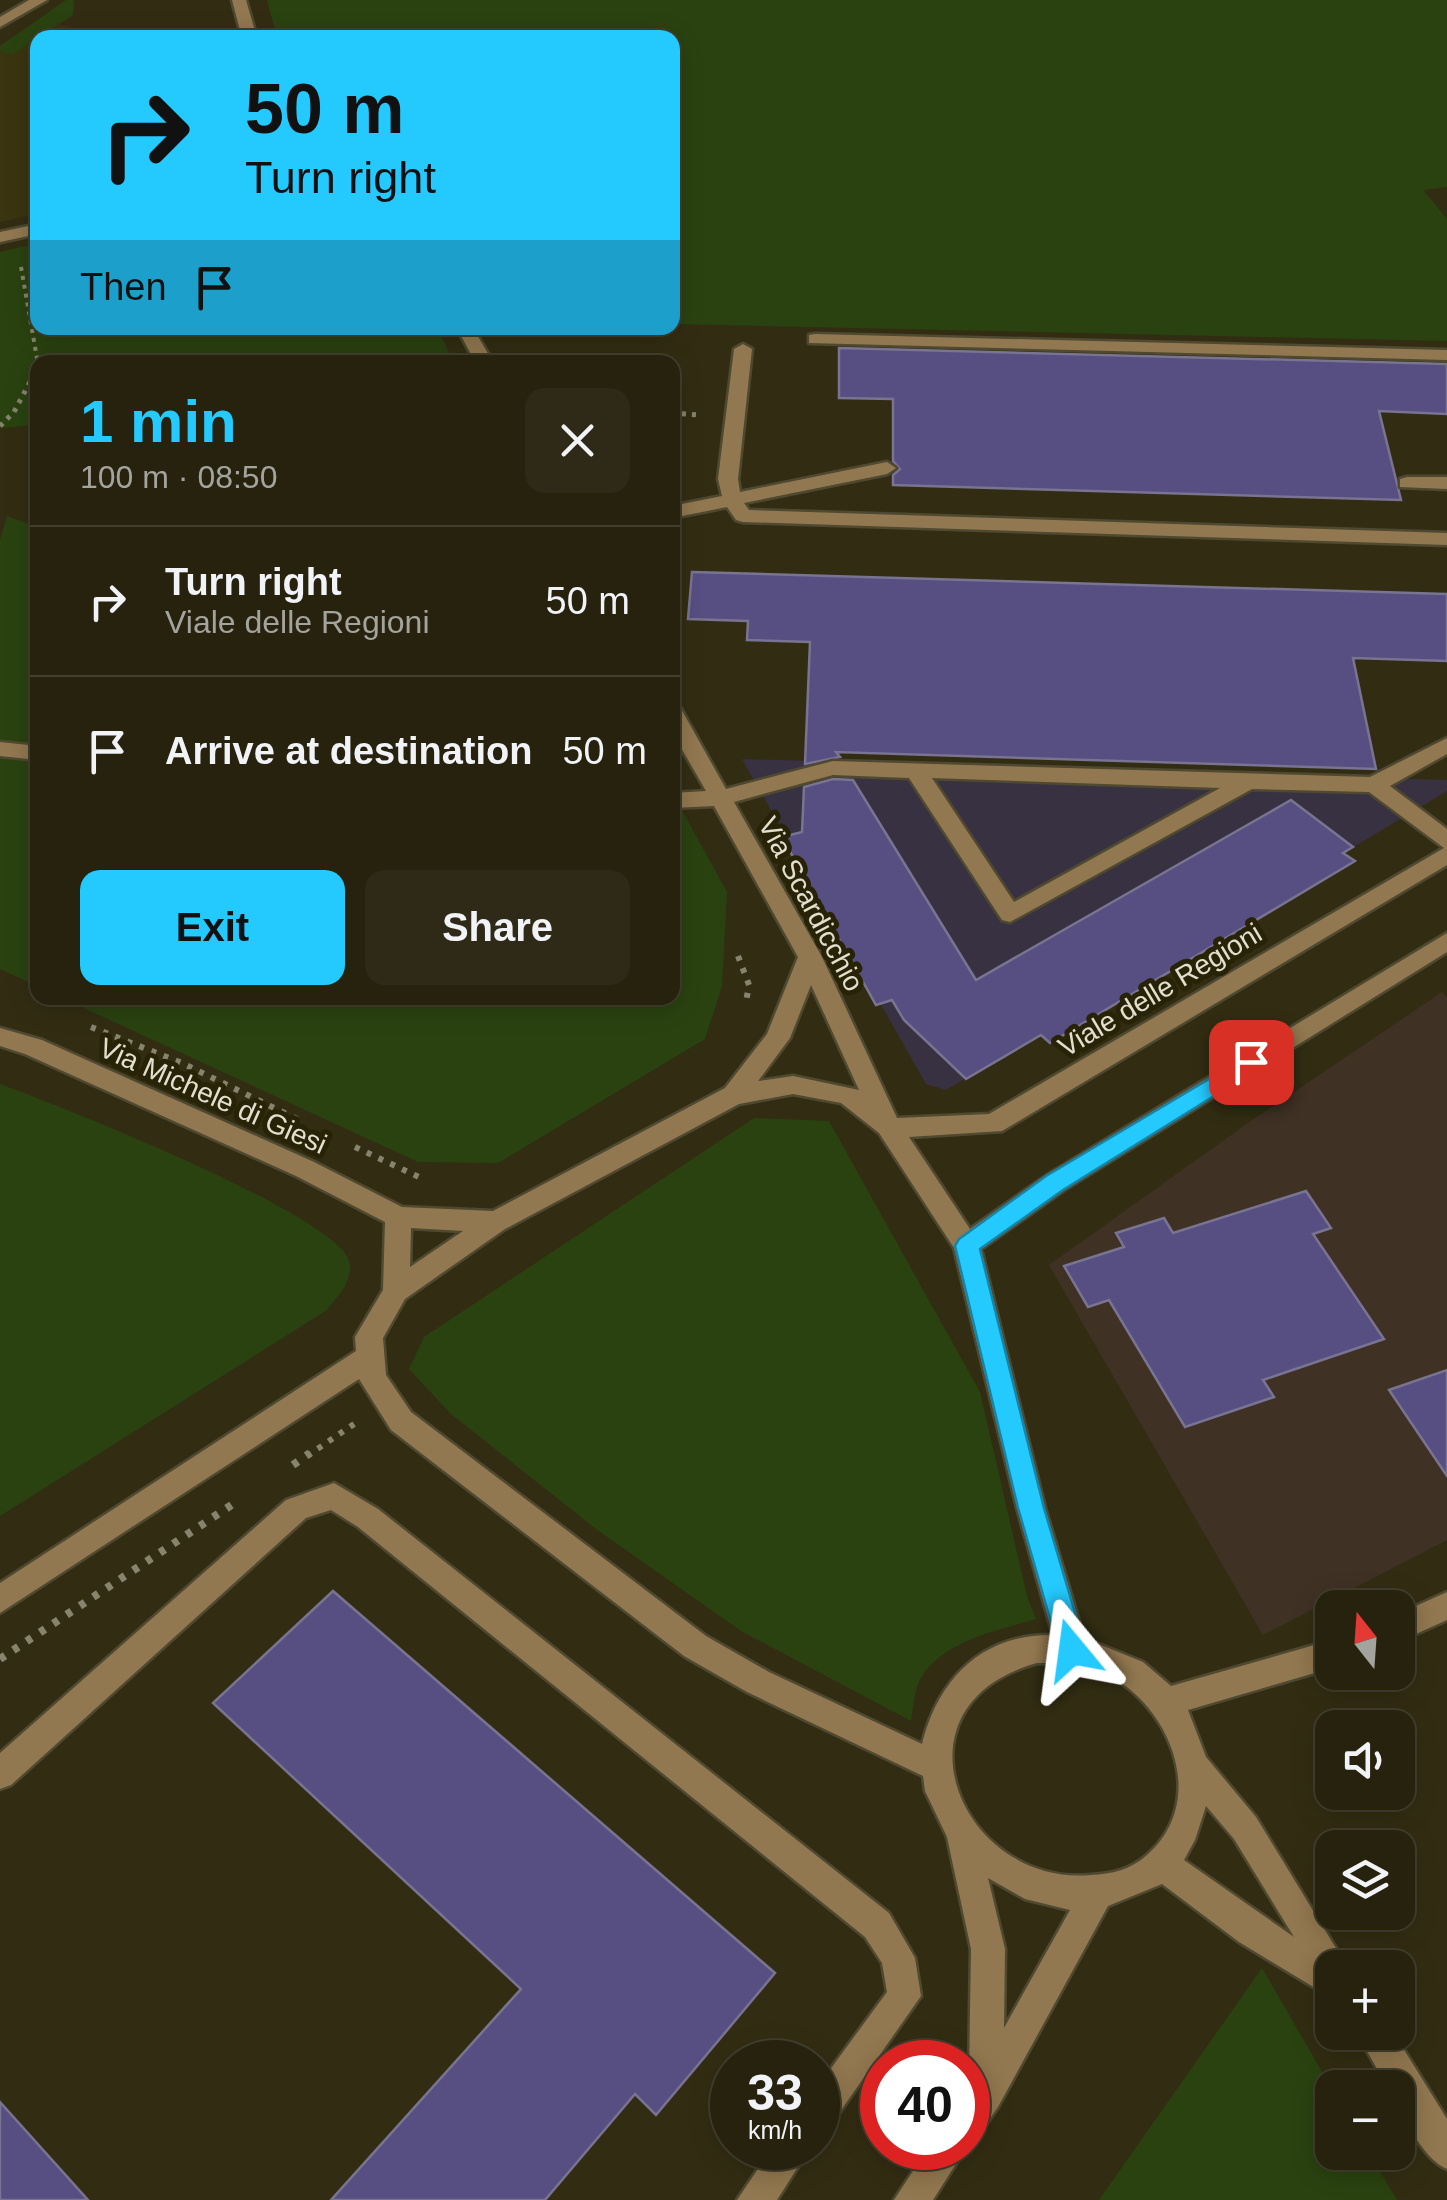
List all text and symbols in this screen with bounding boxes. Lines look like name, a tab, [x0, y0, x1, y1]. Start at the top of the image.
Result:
icon: right	[80, 70, 210, 200]
text: 50 m	[245, 70, 405, 148]
text: Turn right	[245, 152, 436, 203]
icon: arrive	[187, 260, 242, 315]
text: Then	[80, 266, 167, 308]
text: 1 min	[80, 388, 237, 455]
button: close	[525, 388, 630, 493]
text: 100 m · 08:50	[80, 459, 277, 495]
text: Turn right	[165, 561, 342, 603]
icon: right	[80, 574, 135, 629]
text: 50 m	[546, 580, 630, 622]
text: Viale delle Regioni	[165, 604, 429, 640]
icon: arrive	[80, 724, 135, 779]
text: Arrive at destination	[165, 730, 532, 772]
text: 50 m	[562, 730, 647, 772]
street label: Via Scardicchio	[752, 812, 870, 996]
button: Exit	[80, 870, 345, 985]
button: Share	[365, 870, 630, 985]
street label: Viale delle Regioni	[1053, 917, 1267, 1063]
pin	[1209, 1020, 1294, 1105]
street label: Via Michele di Giesi	[95, 1032, 331, 1160]
icon: arrive	[1224, 1035, 1279, 1090]
north arrow	[1315, 1590, 1415, 1690]
map controls	[1315, 1590, 1415, 2170]
position arrow	[1020, 1598, 1124, 1702]
button: sound	[1315, 1710, 1415, 1810]
button: layers	[1315, 1830, 1415, 1930]
button: +	[1315, 1950, 1415, 2050]
speed limit sign: 40	[860, 2040, 990, 2170]
text: 33	[747, 2065, 803, 2121]
button: −	[1315, 2070, 1415, 2170]
text: km/h	[748, 2116, 802, 2144]

